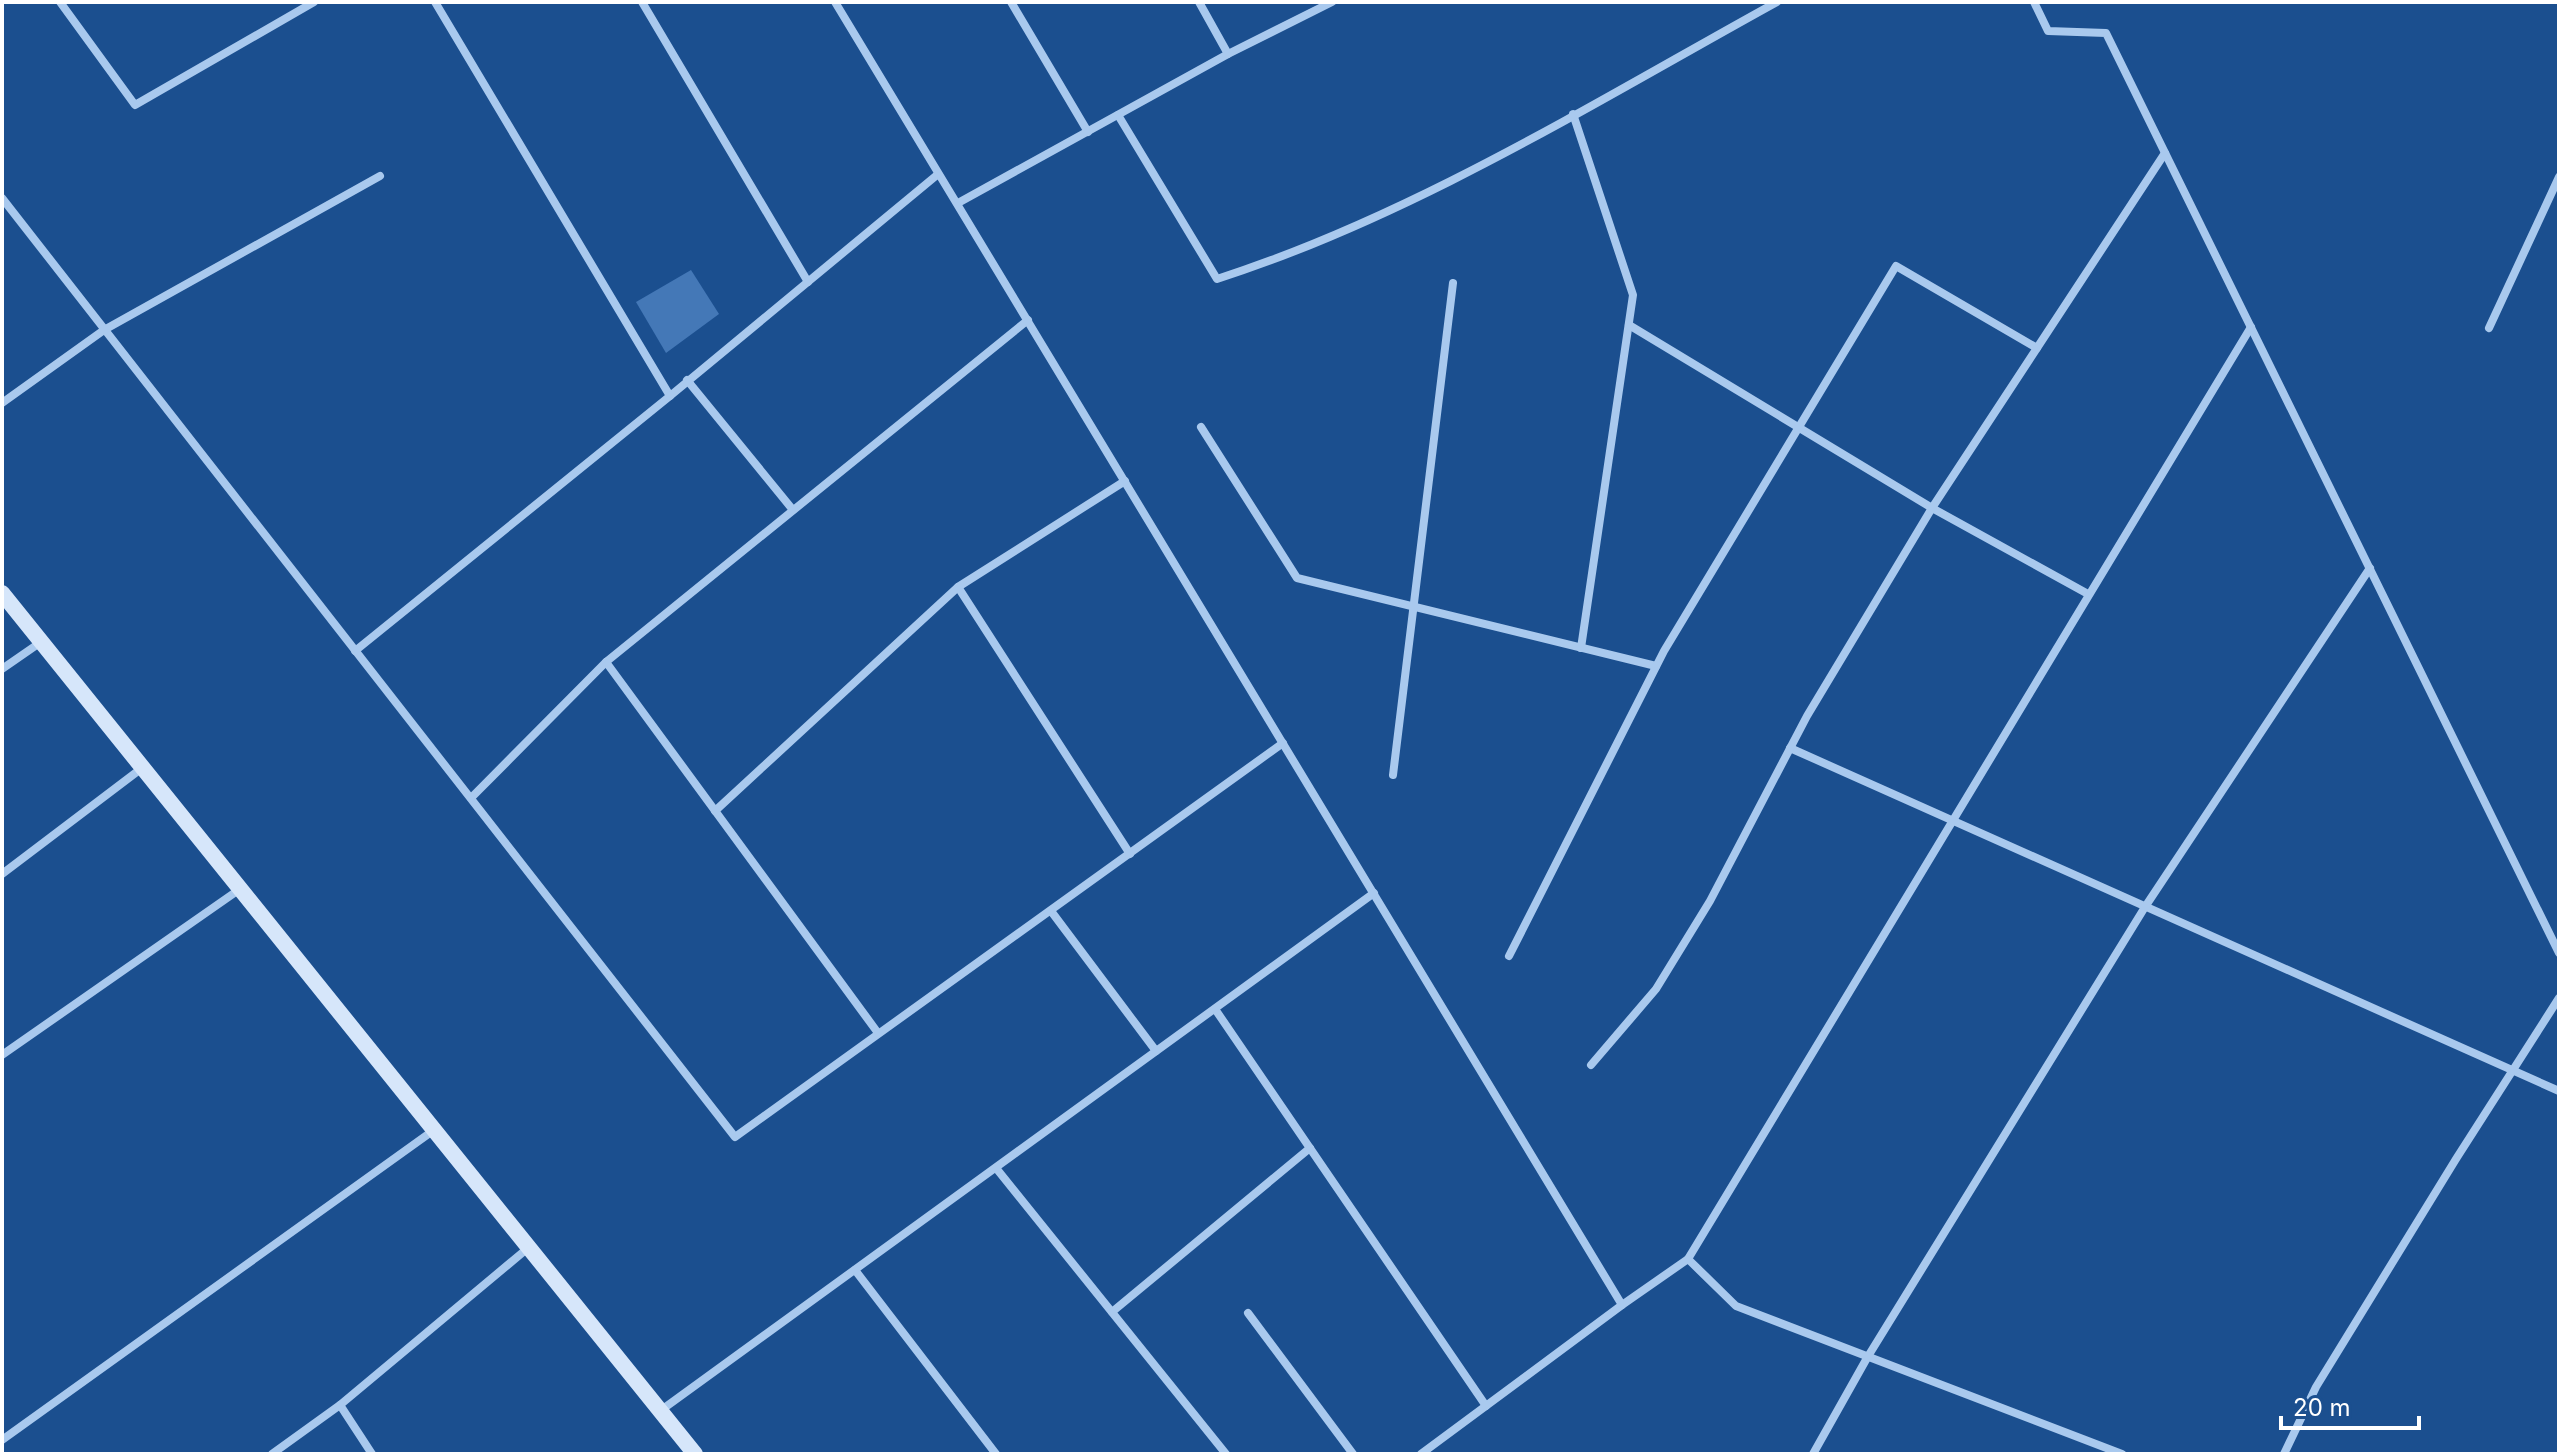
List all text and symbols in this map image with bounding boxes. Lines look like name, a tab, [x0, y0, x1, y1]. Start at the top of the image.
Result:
scale bar	[2281, 1380, 2419, 1430]
text: 20 m	[2293, 1393, 2351, 1422]

